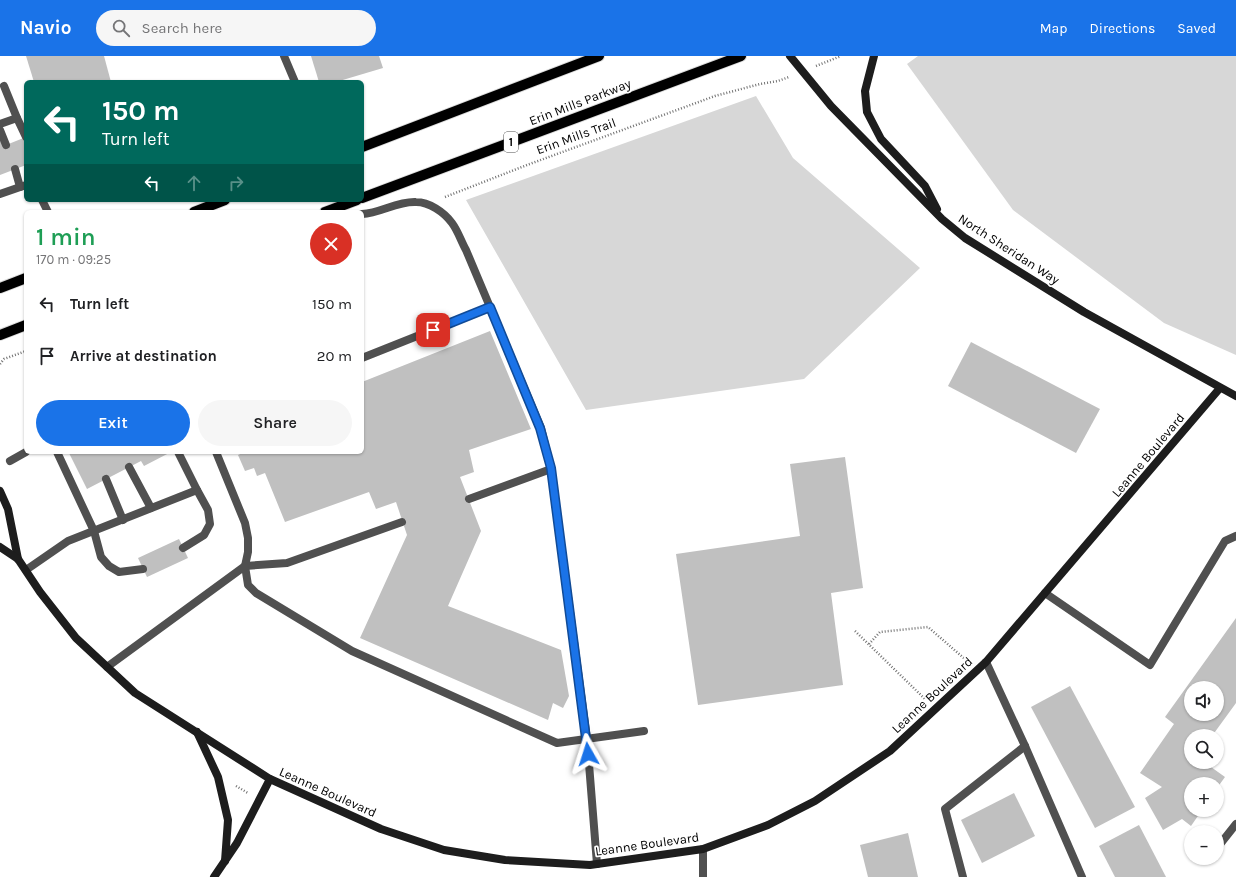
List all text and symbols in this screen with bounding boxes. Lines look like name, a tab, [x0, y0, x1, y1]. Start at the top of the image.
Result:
search box	[96, 10, 376, 46]
text: Navio	[20, 17, 72, 39]
icon: search	[110, 17, 132, 39]
text: Search here	[142, 19, 222, 37]
text: Map	[1040, 20, 1068, 37]
text: Directions	[1090, 20, 1155, 37]
text: Saved	[1177, 20, 1216, 37]
street label: Erin Mills Parkway	[527, 76, 633, 128]
text: 150 m	[102, 94, 180, 127]
icon: left	[36, 96, 88, 148]
street label: Erin Mills Trail	[534, 115, 618, 157]
text: Turn left	[102, 128, 170, 150]
road number: 1	[504, 132, 518, 152]
icon: left	[141, 172, 163, 194]
icon: ahead	[183, 172, 205, 194]
icon: right	[225, 172, 247, 194]
street label: North Sheridan Way	[956, 211, 1062, 287]
text: 1 min	[36, 223, 96, 251]
button: close	[310, 223, 352, 265]
text: 170 m · 09:25	[36, 252, 111, 267]
icon: left	[36, 293, 58, 315]
text: Turn left	[70, 295, 129, 313]
text: 150 m	[312, 295, 352, 313]
pin	[416, 313, 450, 347]
icon: arrive	[422, 319, 444, 341]
icon: arrive	[36, 345, 58, 367]
text: Arrive at destination	[70, 347, 217, 365]
text: 20 m	[317, 347, 352, 365]
button: Exit	[36, 400, 190, 446]
button: Share	[198, 400, 352, 446]
street label: Leanne Boulevard	[1109, 410, 1187, 500]
street label: Leanne Boulevard	[889, 654, 975, 736]
map controls	[1184, 681, 1224, 865]
button: sound	[1184, 681, 1224, 721]
button: search	[1184, 729, 1224, 769]
position arrow	[567, 733, 609, 775]
street label: Leanne Boulevard	[277, 764, 379, 820]
button: +	[1184, 777, 1224, 817]
button: −	[1184, 825, 1224, 865]
street label: Leanne Boulevard	[594, 829, 700, 859]

